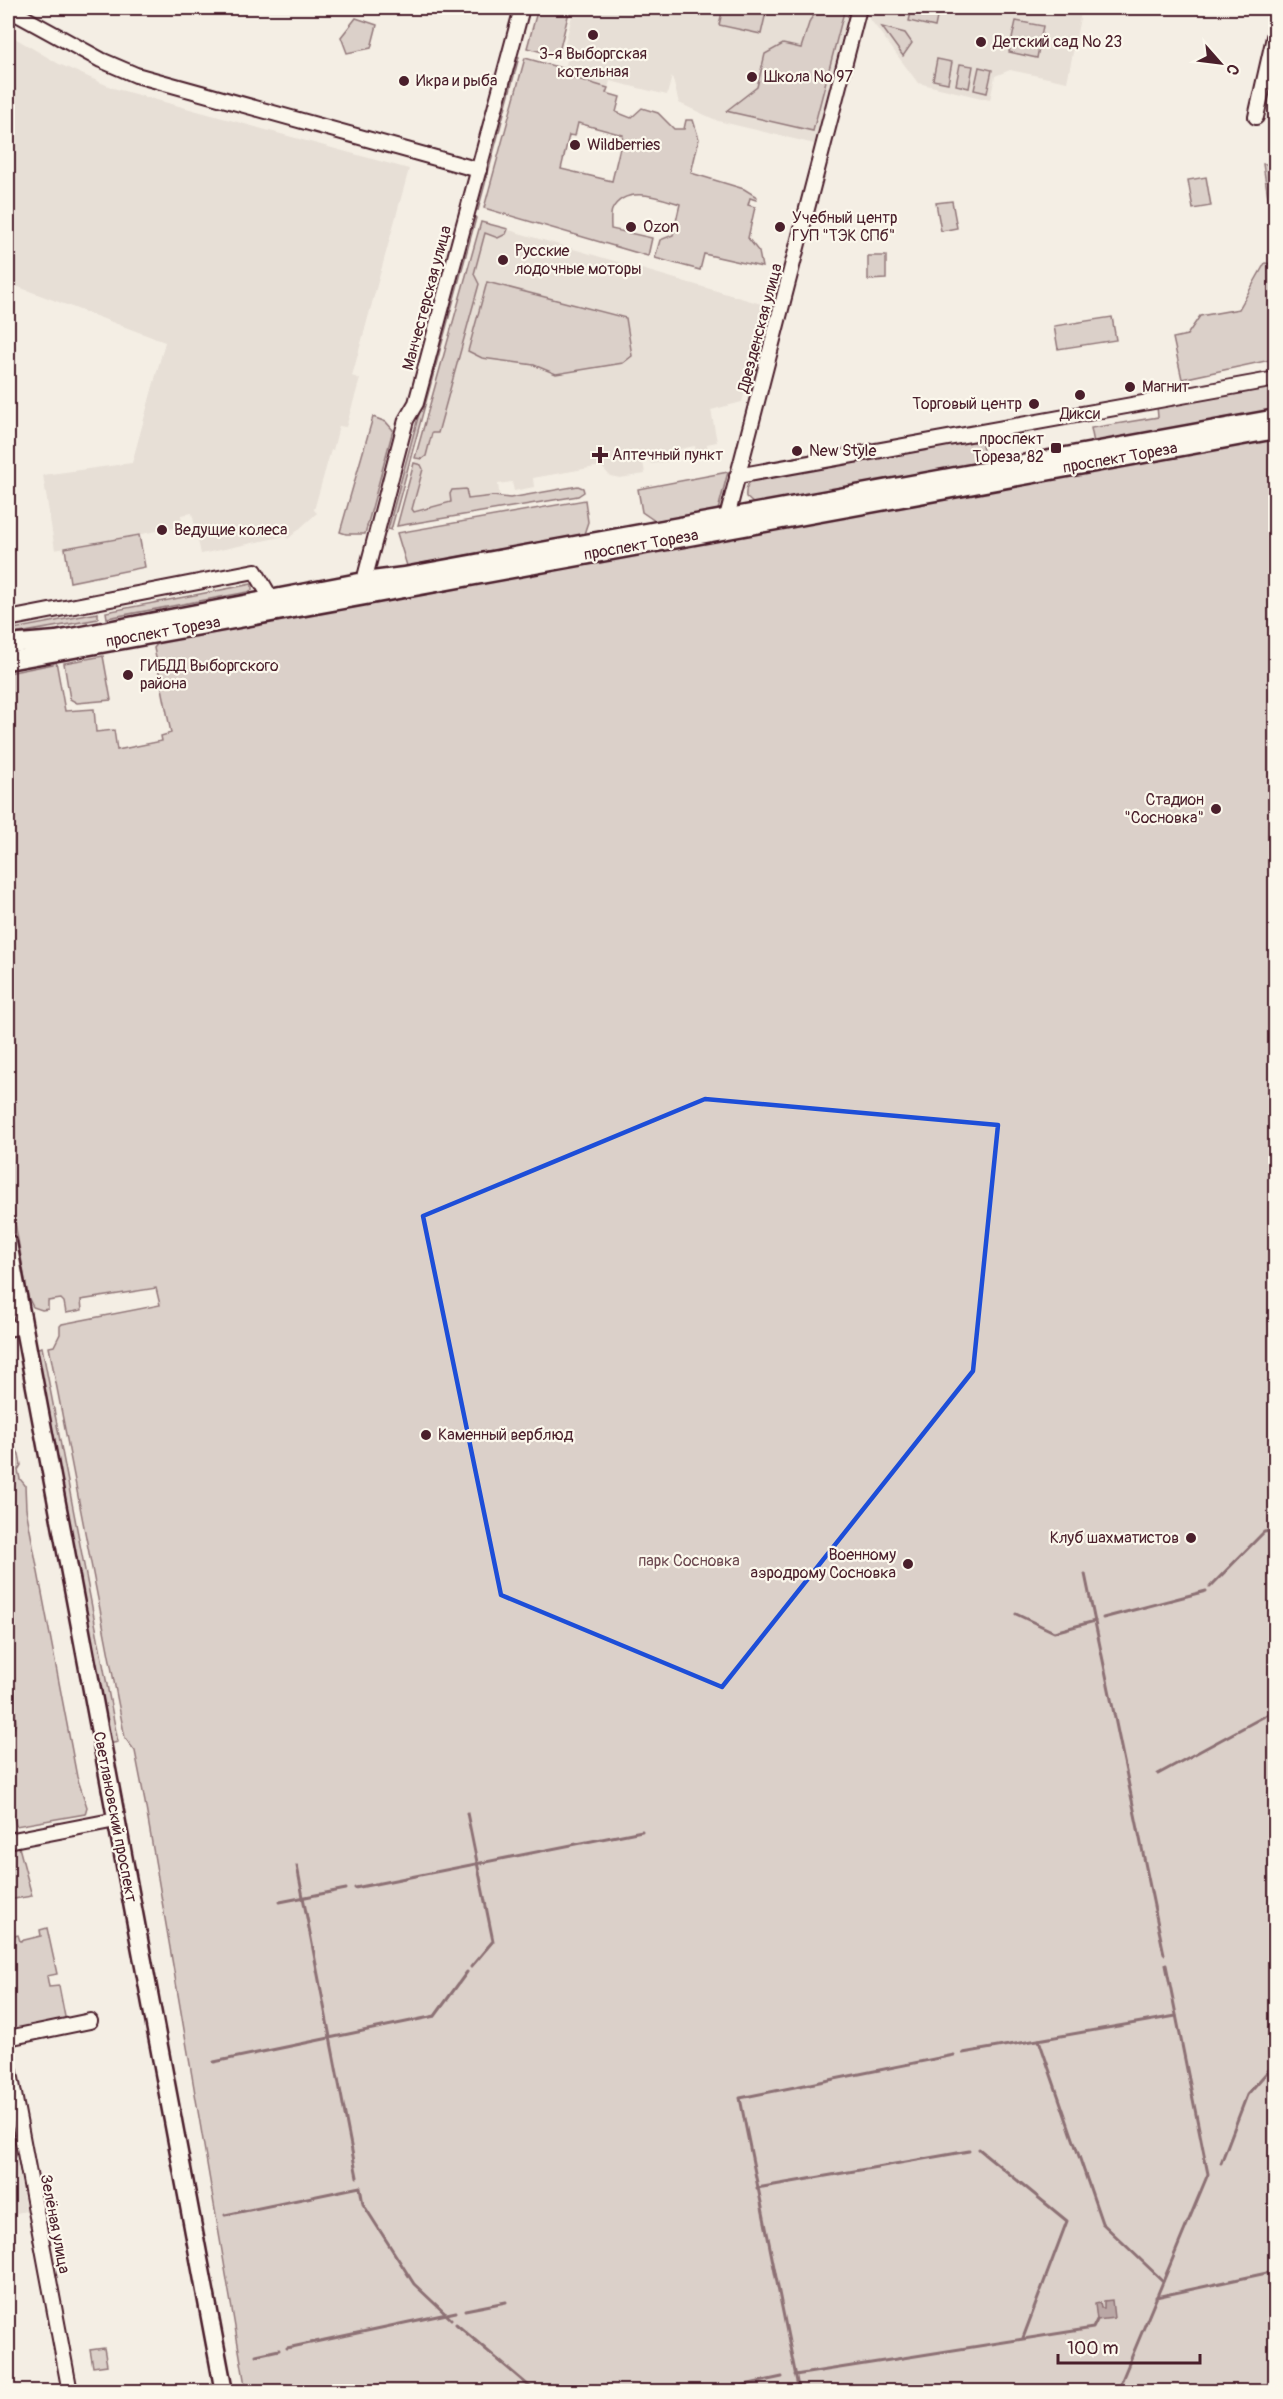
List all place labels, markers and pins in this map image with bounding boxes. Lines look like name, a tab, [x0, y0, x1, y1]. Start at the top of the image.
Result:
marker: 3-я Выборгская котельная	[586, 28, 600, 42]
place label: Детский сад № 23	[992, 32, 1122, 52]
marker: Детский сад № 23	[974, 35, 988, 49]
place label: 3-я Выборгская котельная	[539, 44, 647, 82]
place label: Школа № 97	[764, 67, 853, 87]
marker: Школа № 97	[745, 70, 759, 84]
place label: Икра и рыба	[416, 71, 497, 91]
marker: Икра и рыба	[397, 74, 411, 88]
place label: Wildberries	[587, 135, 660, 155]
marker: Wildberries	[568, 138, 582, 152]
place label: Учебный центр ГУП "ТЭК СПб"	[792, 208, 898, 246]
place label: Ozon	[643, 217, 679, 237]
marker: Ozon	[624, 220, 638, 234]
marker: Учебный центр ГУП "ТЭК СПб"	[773, 220, 787, 234]
place label: Русские лодочные моторы	[515, 241, 642, 279]
marker: Русские лодочные моторы	[496, 253, 510, 267]
place label: Магнит	[1142, 377, 1190, 397]
marker: Магнит	[1123, 380, 1137, 394]
marker: Дикси	[1073, 388, 1087, 402]
place label: Торговый центр	[912, 394, 1022, 414]
marker: Торговый центр	[1027, 397, 1041, 411]
place label: Дикси	[1059, 404, 1100, 424]
place label: проспект Тореза, 82	[973, 429, 1044, 467]
place label: New Style	[809, 441, 876, 461]
marker: проспект Тореза, 82	[1049, 441, 1063, 455]
marker: New Style	[790, 444, 804, 458]
place label: Аптечный пункт	[612, 445, 723, 465]
marker: Аптечный пункт	[593, 448, 607, 462]
place label: Ведущие колеса	[174, 520, 288, 540]
marker: Ведущие колеса	[155, 523, 169, 537]
place label: ГИБДД Выборгского района	[140, 656, 279, 694]
marker: ГИБДД Выборгского района	[121, 668, 135, 682]
place label: Стадион "Сосновка"	[1124, 790, 1204, 828]
marker: Стадион "Сосновка"	[1209, 802, 1223, 816]
place label: Каменный верблюд	[438, 1425, 574, 1445]
marker: Каменный верблюд	[419, 1428, 433, 1442]
place label: Клуб шахматистов	[1050, 1528, 1179, 1548]
marker: Клуб шахматистов	[1184, 1531, 1198, 1545]
place label: Военному аэродрому Сосновка	[750, 1545, 896, 1583]
marker: Военному аэродрому Сосновка	[901, 1557, 915, 1571]

